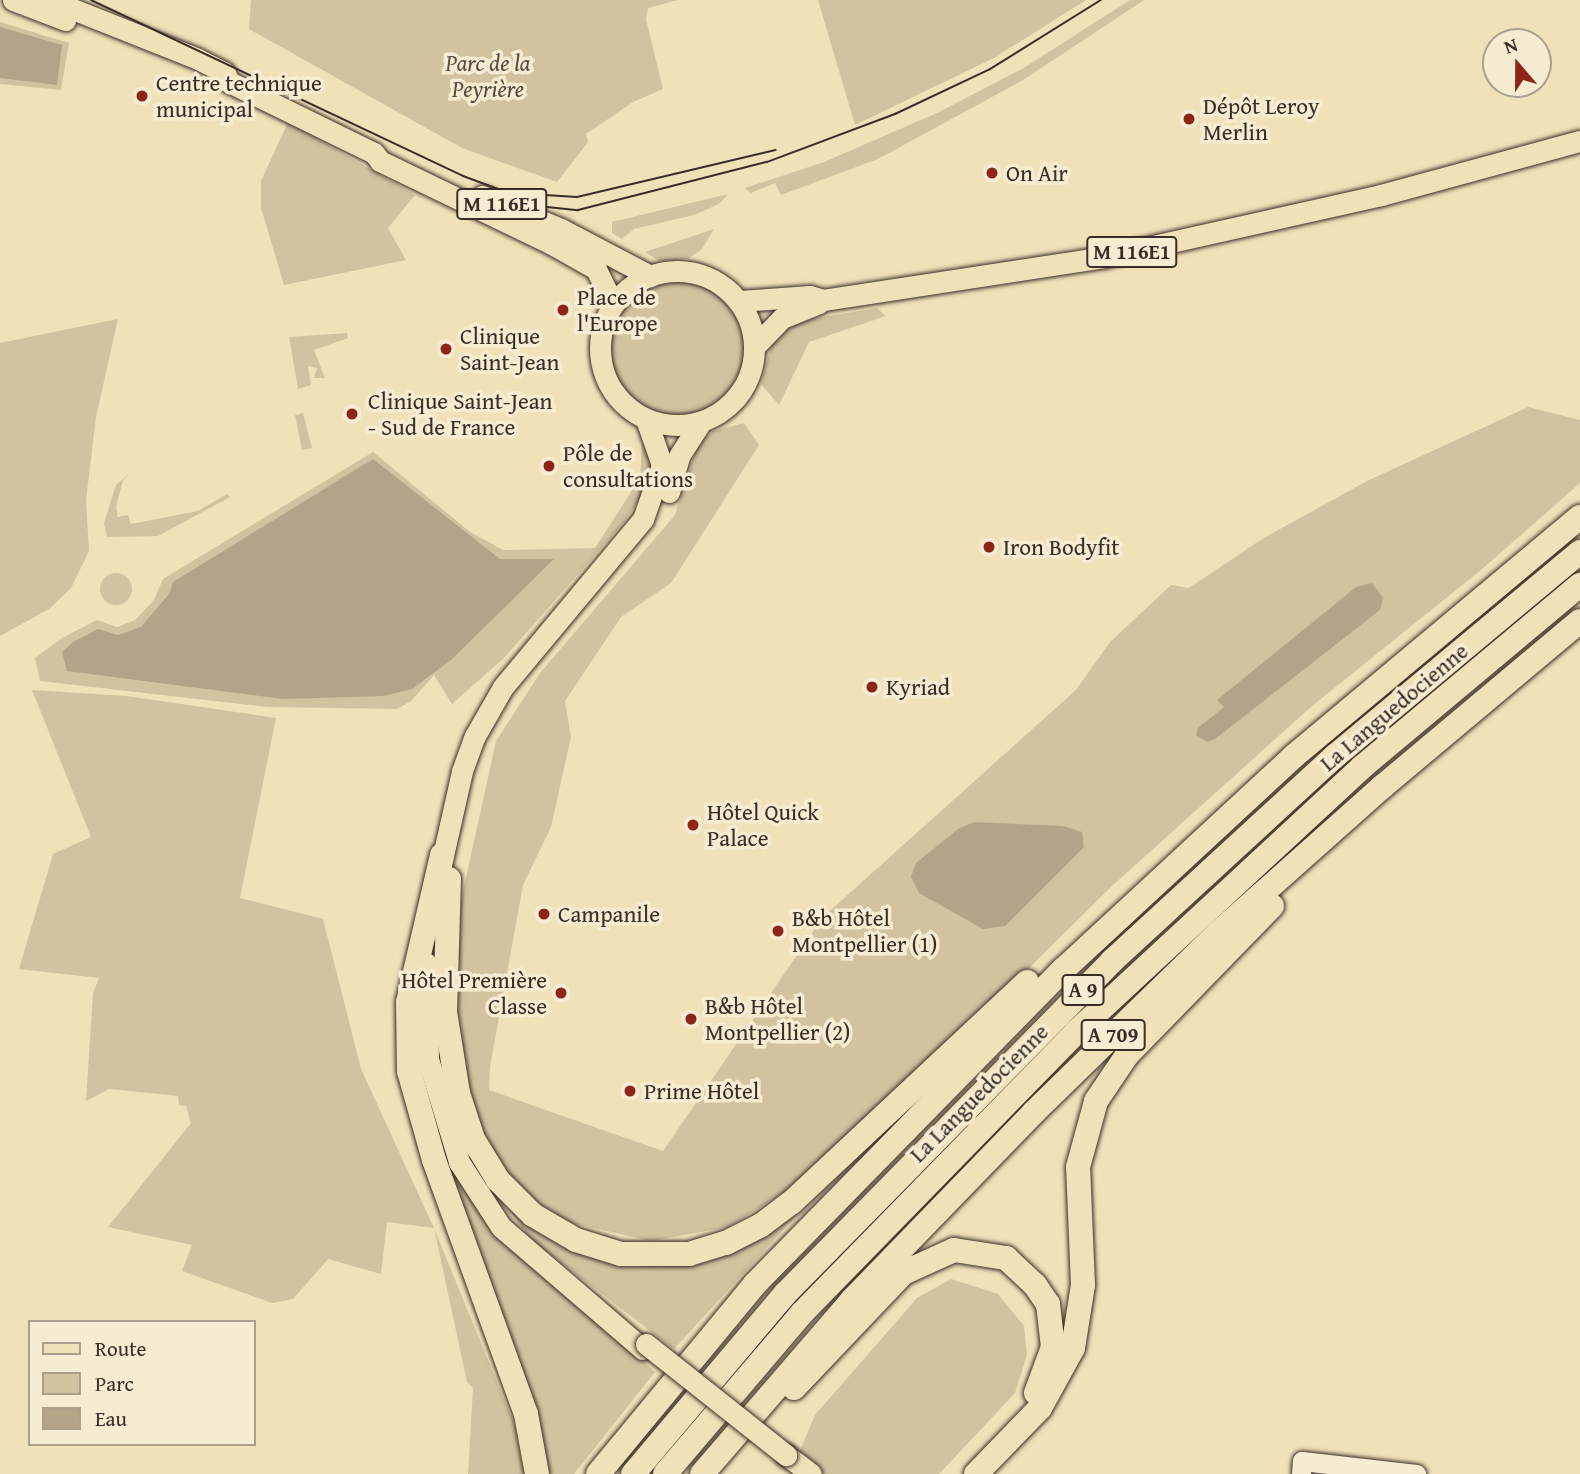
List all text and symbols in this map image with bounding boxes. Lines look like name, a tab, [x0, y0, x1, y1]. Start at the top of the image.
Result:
north arrow	[1482, 28, 1552, 98]
text: N	[1500, 30, 1521, 60]
park label: Parc de la Peyrière	[446, 49, 530, 103]
place label: Centre technique municipal	[156, 69, 322, 123]
marker: Centre technique municipal	[134, 88, 150, 104]
place label: Dépôt Leroy Merlin	[1203, 92, 1319, 146]
marker: Dépôt Leroy Merlin	[1181, 111, 1197, 127]
place label: On Air	[1006, 159, 1068, 187]
marker: On Air	[984, 165, 1000, 181]
road number: M 116E1	[455, 186, 549, 222]
road number: M 116E1	[1085, 234, 1179, 270]
place label: Place de l'Europe	[577, 283, 658, 337]
marker: Place de l'Europe	[555, 302, 571, 318]
place label: Clinique Saint-Jean	[460, 322, 559, 376]
marker: Clinique Saint-Jean	[438, 341, 454, 357]
place label: Clinique Saint-Jean - Sud de France	[368, 387, 553, 441]
marker: Clinique Saint-Jean - Sud de France	[342, 404, 362, 424]
place label: Pôle de consultations	[563, 439, 693, 493]
marker: Pôle de consultations	[541, 458, 557, 474]
place label: Iron Bodyfit	[1003, 533, 1119, 561]
marker: Iron Bodyfit	[981, 539, 997, 555]
street label: La Languedocienne	[1314, 637, 1474, 777]
place label: Kyriad	[886, 673, 950, 701]
marker: Kyriad	[864, 679, 880, 695]
place label: Hôtel Quick Palace	[707, 798, 819, 852]
marker: Hôtel Quick Palace	[685, 817, 701, 833]
place label: Campanile	[558, 900, 660, 928]
place label: B&b Hôtel Montpellier (1)	[792, 904, 937, 958]
marker: Campanile	[536, 906, 552, 922]
marker: B&b Hôtel Montpellier (1)	[770, 923, 786, 939]
place label: Hôtel Première Classe	[401, 966, 547, 1020]
road number: A 9	[1060, 972, 1106, 1007]
marker: Hôtel Première Classe	[553, 985, 569, 1001]
place label: B&b Hôtel Montpellier (2)	[705, 992, 850, 1046]
marker: B&b Hôtel Montpellier (2)	[683, 1011, 699, 1027]
street label: La Languedocienne	[904, 1018, 1054, 1168]
road number: A 709	[1080, 1018, 1146, 1052]
place label: Prime Hôtel	[644, 1077, 759, 1105]
marker: Prime Hôtel	[622, 1083, 638, 1099]
legend	[28, 1320, 256, 1446]
text: Route	[95, 1333, 146, 1364]
text: Parc	[95, 1368, 134, 1399]
text: Eau	[95, 1403, 127, 1434]

